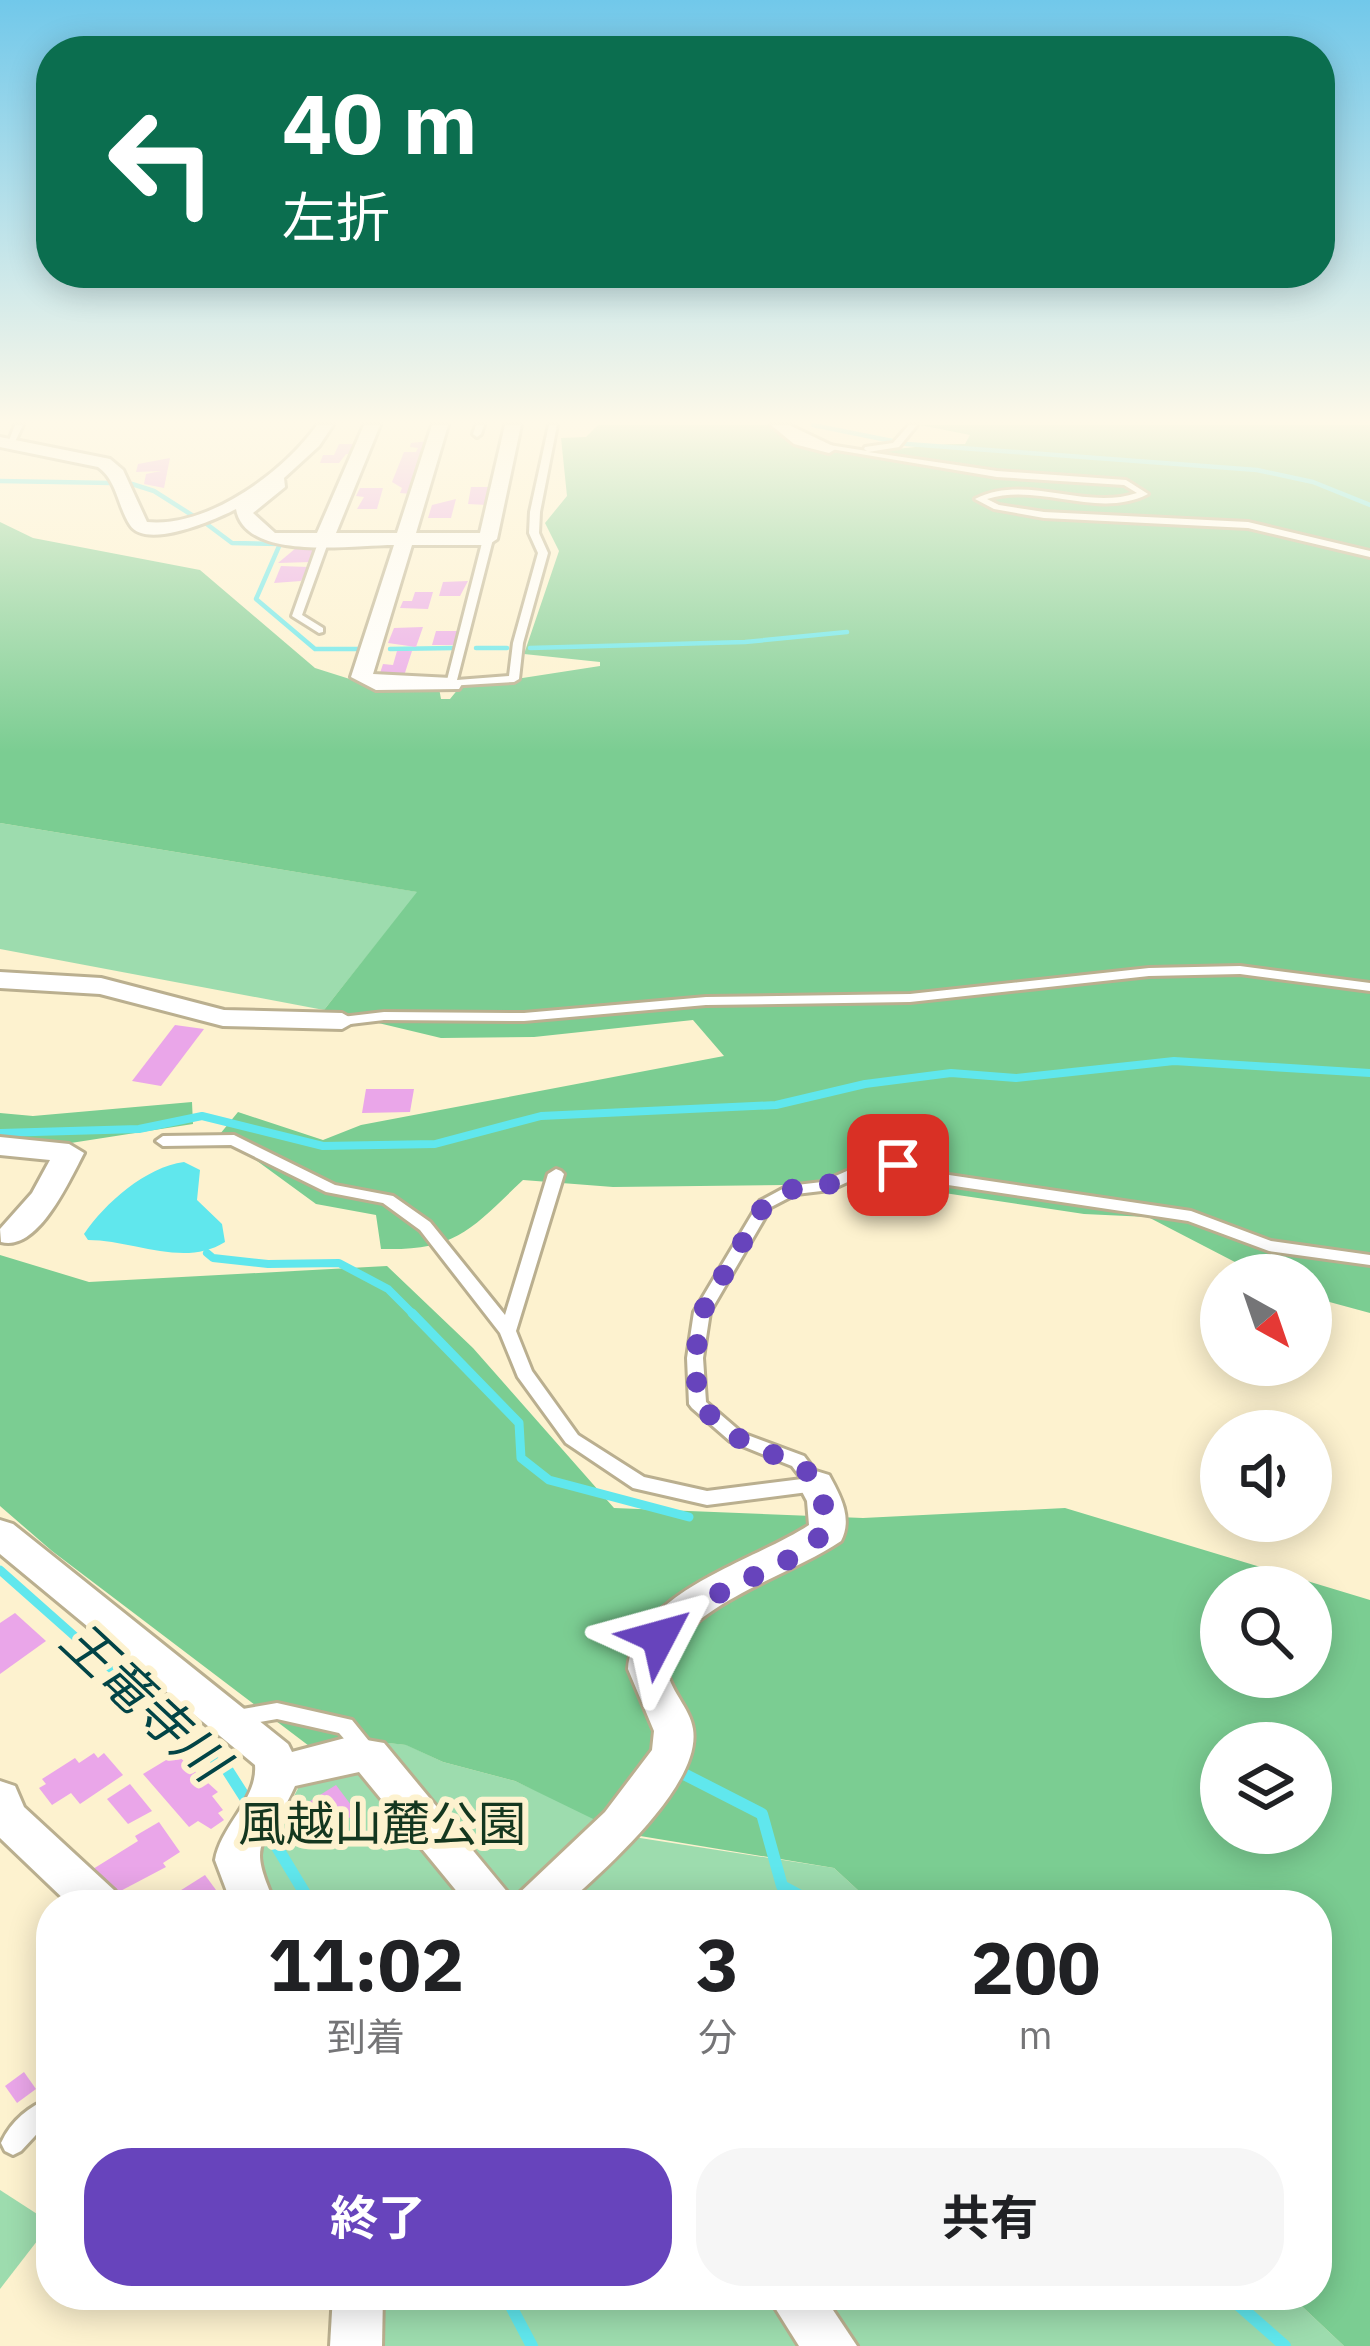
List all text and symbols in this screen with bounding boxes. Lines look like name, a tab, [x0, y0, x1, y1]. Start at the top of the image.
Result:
text: 40 m	[282, 68, 478, 177]
icon: left	[84, 84, 240, 240]
text: 左折	[282, 182, 390, 252]
pin	[847, 1114, 949, 1216]
icon: arrive	[865, 1132, 931, 1198]
north arrow	[1200, 1254, 1332, 1386]
map controls	[1200, 1254, 1332, 1854]
button: sound	[1200, 1410, 1332, 1542]
button: search	[1200, 1566, 1332, 1698]
position arrow	[596, 1574, 722, 1700]
water label: 王竜寺川	[48, 1607, 245, 1797]
button: layers	[1200, 1722, 1332, 1854]
park label: 風越山麓公園	[238, 1792, 526, 1854]
text: 11:02	[268, 1917, 464, 2011]
text: 3	[696, 1917, 739, 2011]
text: 200	[971, 1920, 1100, 2014]
text: m	[1019, 2009, 1053, 2060]
text: 到着	[327, 2011, 405, 2062]
text: 分	[698, 2011, 737, 2062]
button: 終了	[84, 2148, 672, 2286]
button: 共有	[696, 2148, 1284, 2286]

